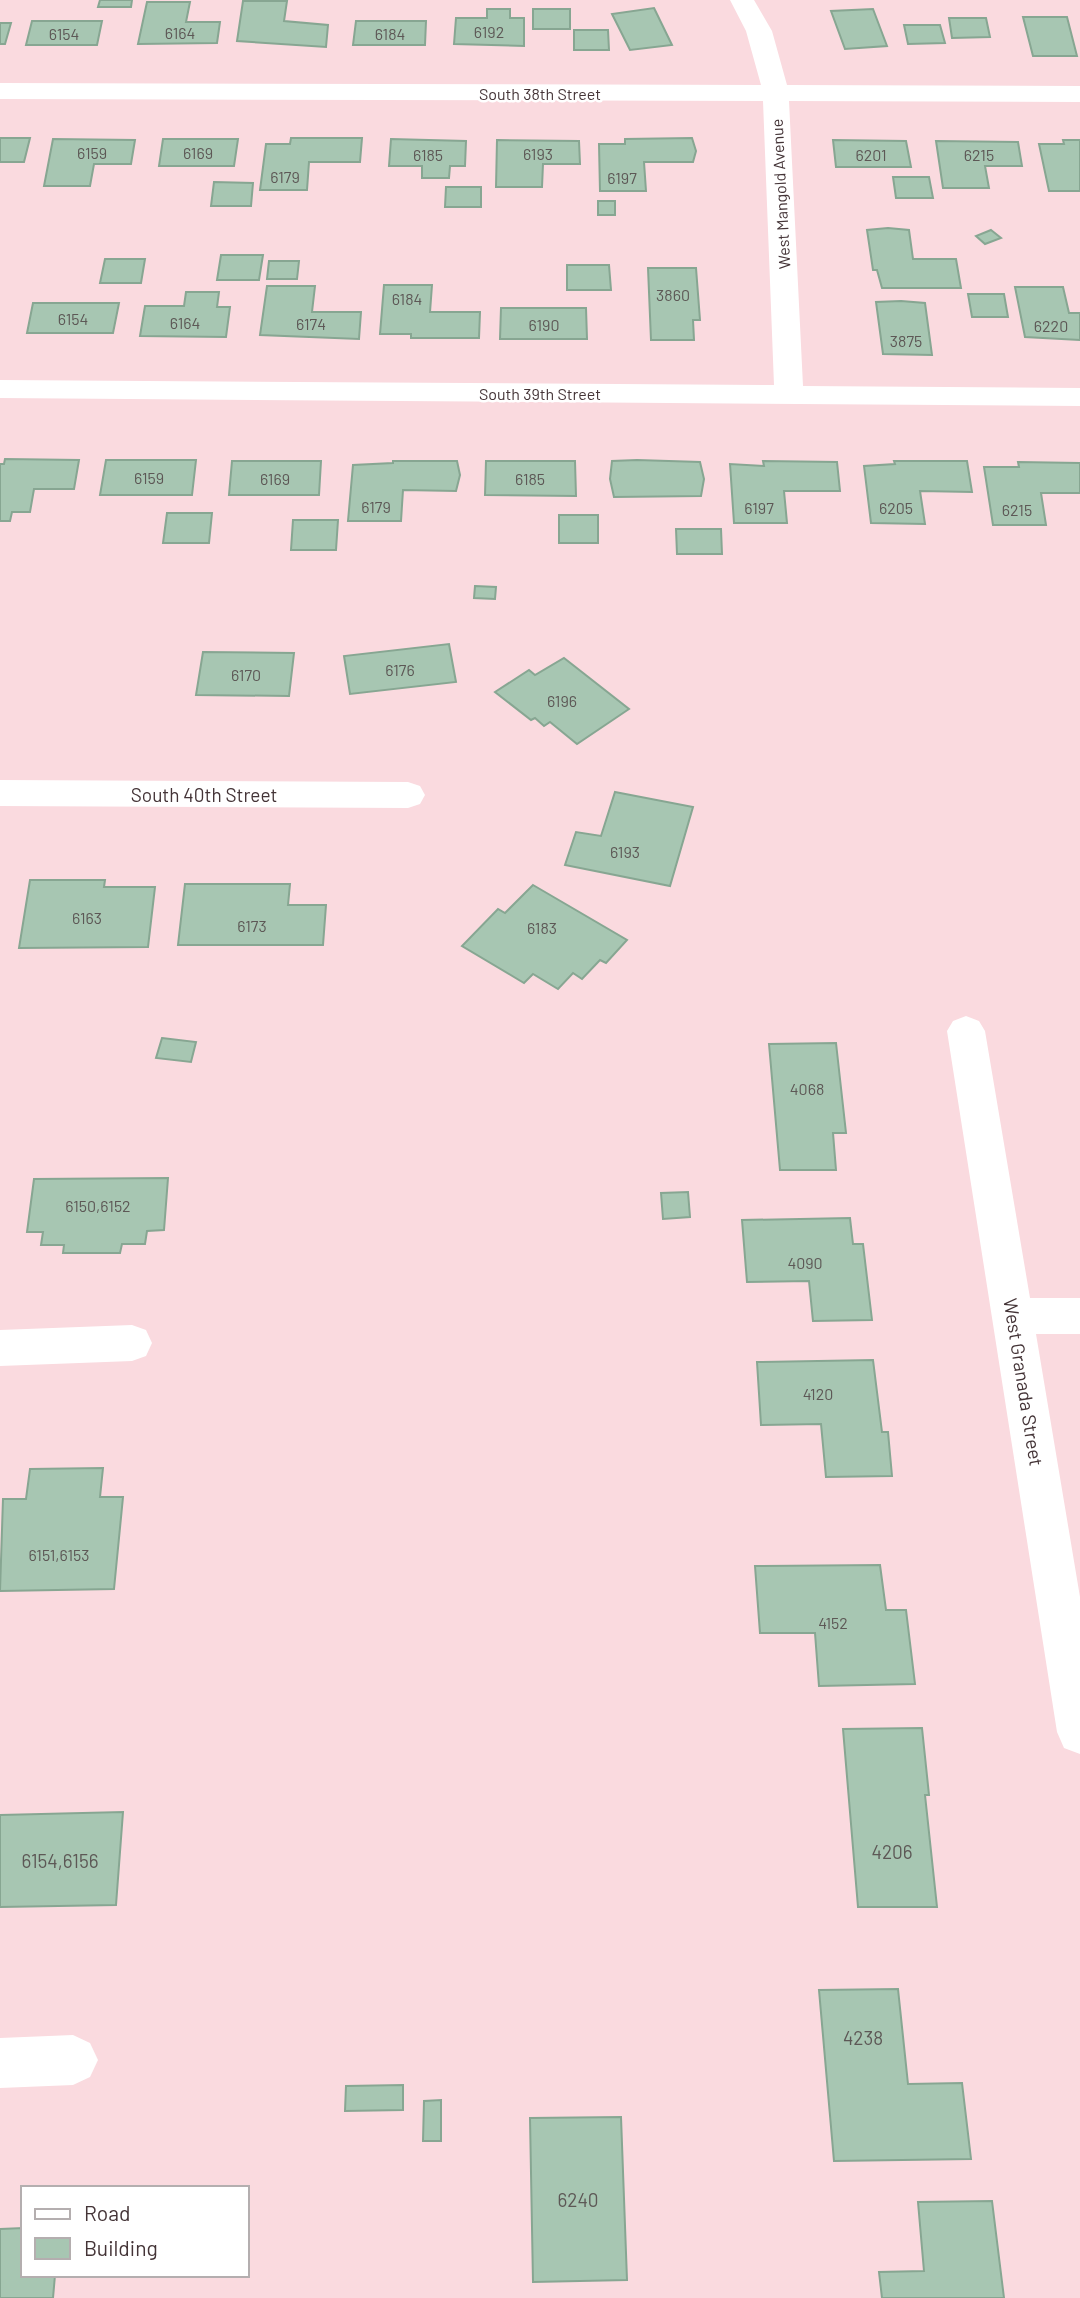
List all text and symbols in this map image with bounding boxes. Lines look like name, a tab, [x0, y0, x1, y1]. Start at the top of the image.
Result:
house number: 6192	[474, 22, 504, 41]
house number: 6164	[165, 23, 195, 42]
house number: 6154	[49, 24, 79, 43]
house number: 6184	[375, 24, 405, 43]
street label: South 38th Street	[479, 84, 601, 103]
street label: West Mangold Avenue	[767, 118, 793, 270]
house number: 6159	[77, 143, 107, 162]
house number: 6169	[183, 143, 213, 162]
house number: 6193	[523, 144, 553, 163]
house number: 6185	[413, 145, 443, 164]
house number: 6201	[855, 145, 887, 164]
house number: 6215	[964, 145, 994, 164]
house number: 6179	[270, 167, 300, 186]
house number: 6197	[607, 168, 637, 187]
house number: 3860	[656, 285, 690, 304]
house number: 6184	[392, 289, 422, 308]
house number: 6154	[58, 309, 88, 328]
house number: 6164	[170, 313, 200, 332]
house number: 6174	[296, 314, 326, 333]
house number: 6190	[529, 315, 559, 334]
house number: 6220	[1034, 316, 1068, 335]
house number: 3875	[890, 331, 922, 350]
street label: South 39th Street	[479, 384, 601, 403]
house number: 6159	[134, 468, 164, 487]
house number: 6169	[260, 469, 290, 488]
house number: 6185	[515, 469, 545, 488]
house number: 6179	[361, 497, 391, 516]
house number: 6197	[744, 498, 774, 517]
house number: 6205	[879, 498, 913, 517]
house number: 6215	[1002, 500, 1032, 519]
house number: 6176	[385, 660, 415, 679]
house number: 6170	[231, 665, 261, 684]
house number: 6196	[547, 691, 577, 710]
street label: South 40th Street	[131, 783, 277, 806]
house number: 6193	[610, 842, 640, 861]
house number: 6163	[72, 908, 102, 927]
house number: 6173	[237, 916, 267, 935]
house number: 6183	[527, 918, 557, 937]
house number: 4068	[790, 1079, 824, 1098]
house number: 6150,6152	[65, 1196, 131, 1215]
house number: 4090	[787, 1253, 823, 1272]
street label: West Granada Street	[999, 1297, 1049, 1467]
house number: 4120	[803, 1384, 833, 1403]
house number: 6151,6153	[28, 1545, 90, 1564]
house number: 4152	[818, 1613, 848, 1632]
house number: 4206	[871, 1840, 913, 1863]
house number: 6154,6156	[22, 1849, 99, 1872]
house number: 4238	[843, 2026, 883, 2049]
legend	[21, 2186, 248, 2277]
house number: 6240	[557, 2188, 599, 2211]
text: Road	[84, 2200, 130, 2225]
text: Building	[84, 2235, 158, 2260]

